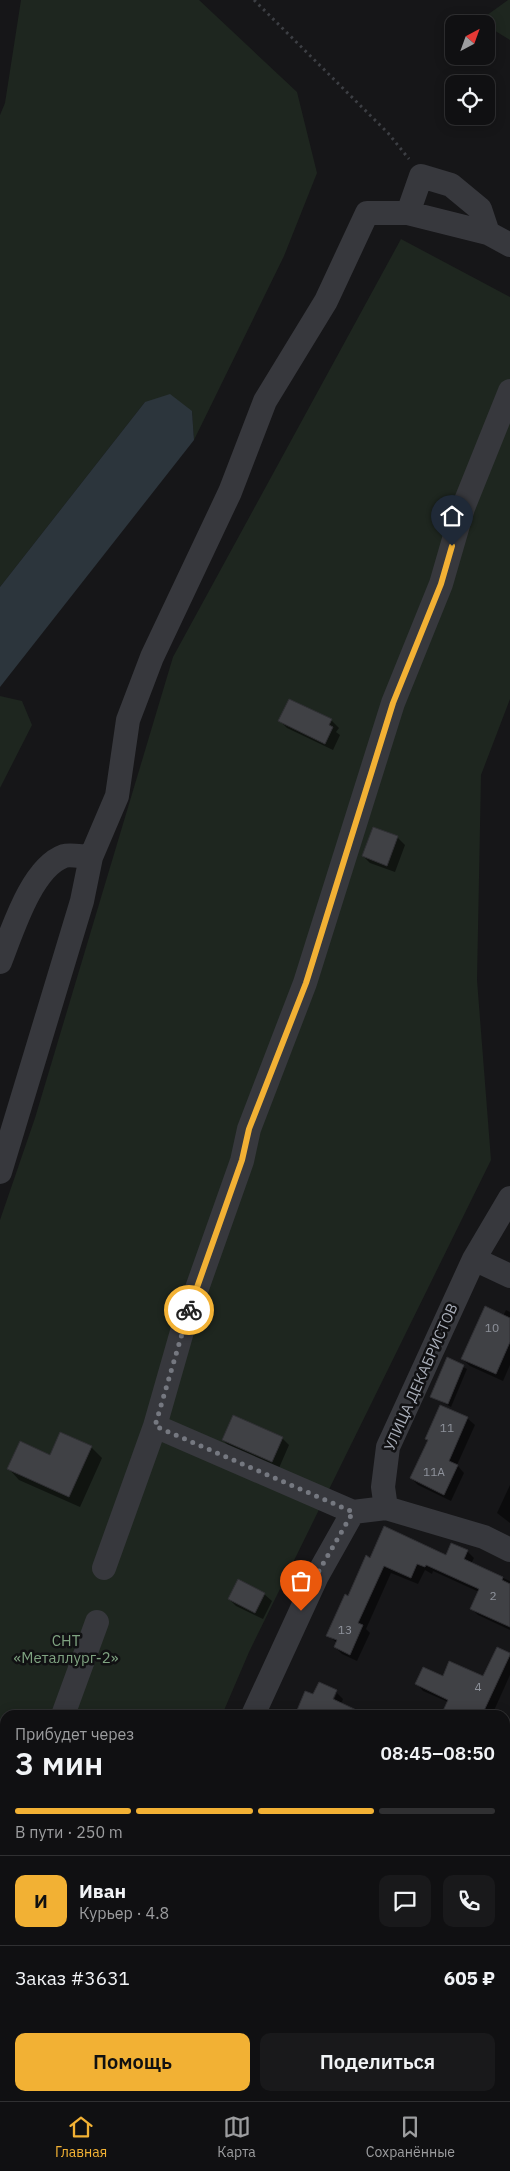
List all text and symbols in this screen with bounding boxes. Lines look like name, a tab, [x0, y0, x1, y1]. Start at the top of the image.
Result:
north arrow	[445, 15, 495, 65]
map controls	[445, 15, 495, 125]
button: locate	[445, 75, 495, 125]
pin	[431, 495, 473, 546]
icon: home	[438, 502, 466, 530]
courier	[164, 1285, 214, 1335]
icon: bike	[175, 1296, 203, 1324]
street label: УЛИЦА ДЕКАБРИСТОВ	[379, 1300, 462, 1454]
house number: 10	[485, 1320, 499, 1335]
house number: 11	[440, 1420, 454, 1435]
house number: 11А	[423, 1464, 445, 1479]
pin	[280, 1560, 322, 1611]
icon: bag	[287, 1567, 315, 1595]
house number: 2	[489, 1588, 497, 1603]
house number: 13	[338, 1622, 352, 1637]
park label: СНТ «Металлург-2»	[14, 1631, 119, 1667]
house number: 4	[474, 1679, 482, 1694]
text: Прибудет через	[15, 1724, 134, 1744]
text: 08:45–08:50	[381, 1741, 495, 1765]
text: 3 мин	[15, 1742, 103, 1784]
text: В пути · 250 m	[15, 1822, 123, 1842]
button: chat	[379, 1875, 431, 1927]
button: phone	[443, 1875, 495, 1927]
text: Иван	[79, 1879, 126, 1903]
text: И	[34, 1889, 48, 1913]
text: Курьер · 4.8	[79, 1903, 169, 1923]
text: Заказ #3631	[15, 1966, 130, 1990]
text: 605 ₽	[444, 1966, 495, 1990]
button: Помощь	[15, 2033, 250, 2091]
button: Поделиться	[260, 2033, 495, 2091]
tab: Главная	[55, 2113, 107, 2161]
tab: Карта	[217, 2113, 256, 2161]
tab: Сохранённые	[366, 2113, 455, 2161]

